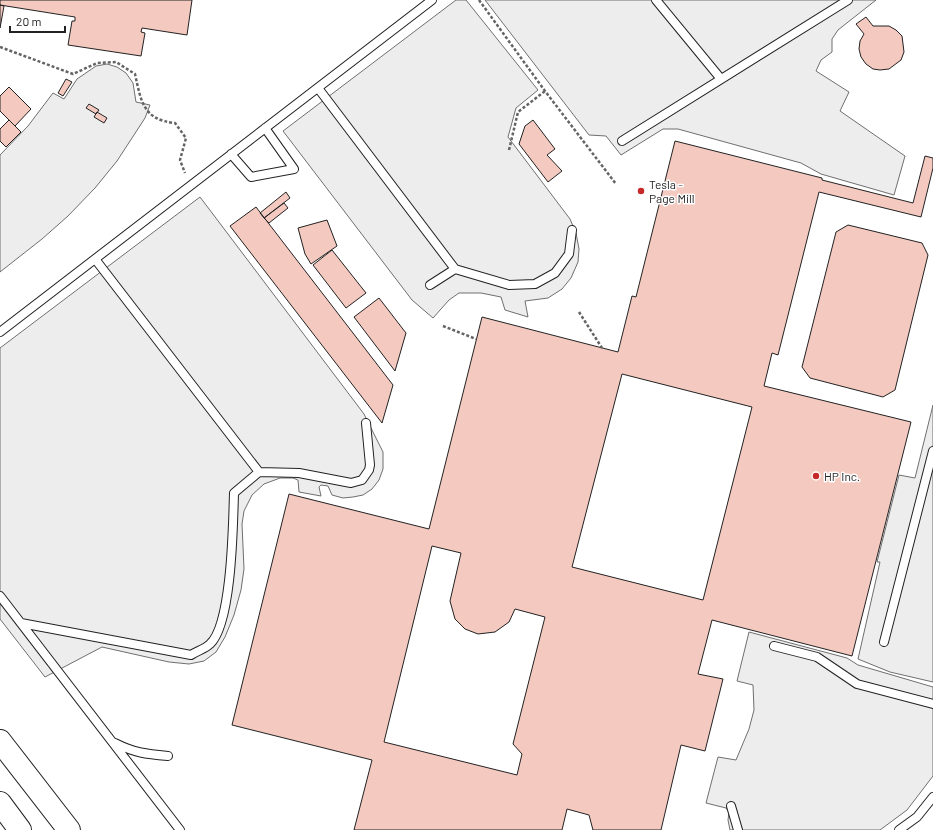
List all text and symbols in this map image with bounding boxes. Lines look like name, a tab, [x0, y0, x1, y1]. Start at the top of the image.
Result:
scale bar	[10, 8, 65, 34]
text: 20 m	[16, 14, 42, 28]
place label: Tesla - Page Mill	[649, 177, 695, 205]
marker: Tesla - Page Mill	[636, 186, 646, 196]
place label: HP Inc.	[824, 469, 860, 483]
marker: HP Inc.	[811, 471, 821, 481]

